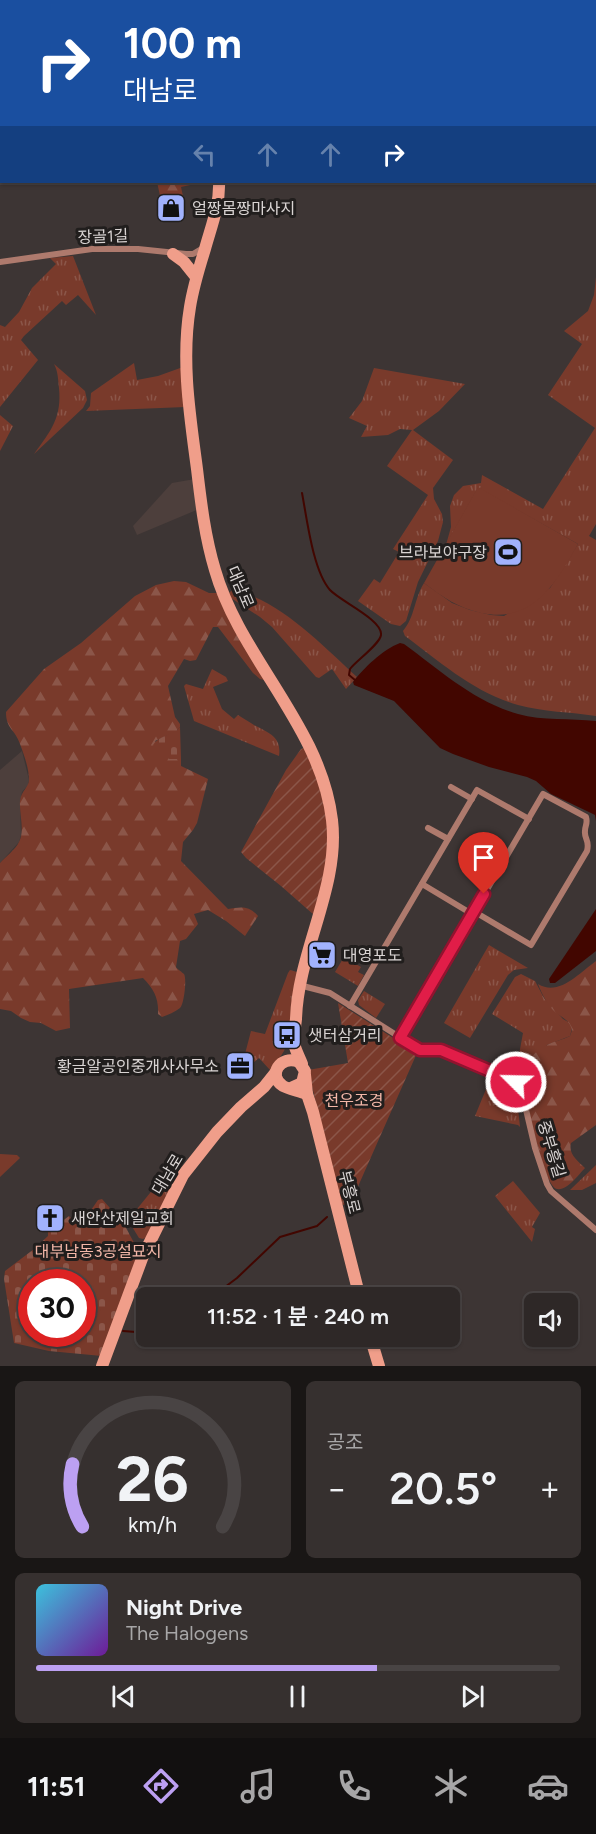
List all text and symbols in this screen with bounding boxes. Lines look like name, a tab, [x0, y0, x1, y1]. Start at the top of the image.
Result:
text: 100 m	[123, 18, 242, 69]
icon: right	[24, 24, 102, 102]
text: 대남로	[123, 74, 198, 107]
icon: left	[188, 138, 221, 171]
icon: ahead	[251, 138, 284, 171]
icon: ahead	[314, 138, 347, 171]
icon: right	[377, 138, 410, 171]
shop icon: 얼짱몸짱마사지	[155, 192, 187, 224]
place label: 얼짱몸짱마사지	[192, 199, 295, 218]
street label: 장골1길	[77, 226, 129, 247]
sports icon: 브라보야구장	[492, 536, 524, 568]
place label: 브라보야구장	[399, 543, 487, 562]
street label: 대남로	[223, 563, 258, 611]
pin	[458, 832, 509, 894]
icon: arrive	[467, 841, 500, 874]
supermarket icon: 대영포도	[306, 939, 338, 971]
place label: 대영포도	[343, 946, 402, 965]
bus stop icon: 샛터삼거리	[271, 1019, 303, 1051]
place label: 샛터삼거리	[308, 1026, 382, 1045]
office icon: 황금알공인중개사사무소	[224, 1050, 256, 1082]
position arrow	[484, 1050, 548, 1114]
place label: 황금알공인중개사사무소	[57, 1057, 219, 1076]
park label: 천우조경	[325, 1091, 383, 1110]
street label: 중부흥길	[534, 1118, 569, 1180]
street label: 대남로	[148, 1150, 187, 1198]
street label: 부흥로	[335, 1168, 364, 1216]
church icon: 새안산제일교회	[34, 1202, 66, 1234]
place label: 새안산제일교회	[71, 1209, 174, 1228]
park label: 대부남동3공설묘지	[35, 1242, 161, 1261]
speed limit sign: 30	[18, 1269, 96, 1347]
map controls	[524, 1293, 578, 1347]
button: sound	[524, 1293, 578, 1347]
text: 11:52 · 1 분 · 240 m	[207, 1303, 389, 1330]
text: 공조	[327, 1430, 363, 1454]
text: 26	[117, 1442, 189, 1517]
text: 20.5°	[389, 1461, 497, 1515]
text: −	[327, 1469, 347, 1508]
text: +	[539, 1469, 560, 1508]
text: km/h	[128, 1512, 177, 1537]
text: Night Drive	[126, 1594, 242, 1621]
text: The Halogens	[126, 1621, 248, 1645]
icon: previous	[107, 1680, 140, 1713]
icon: pause	[281, 1680, 314, 1713]
icon: next	[456, 1680, 489, 1713]
icon: directions	[140, 1765, 182, 1807]
icon: music	[237, 1765, 279, 1807]
icon: phone	[333, 1765, 375, 1807]
icon: climate	[430, 1765, 472, 1807]
icon: car	[527, 1765, 569, 1807]
text: 11:51	[27, 1770, 85, 1803]

